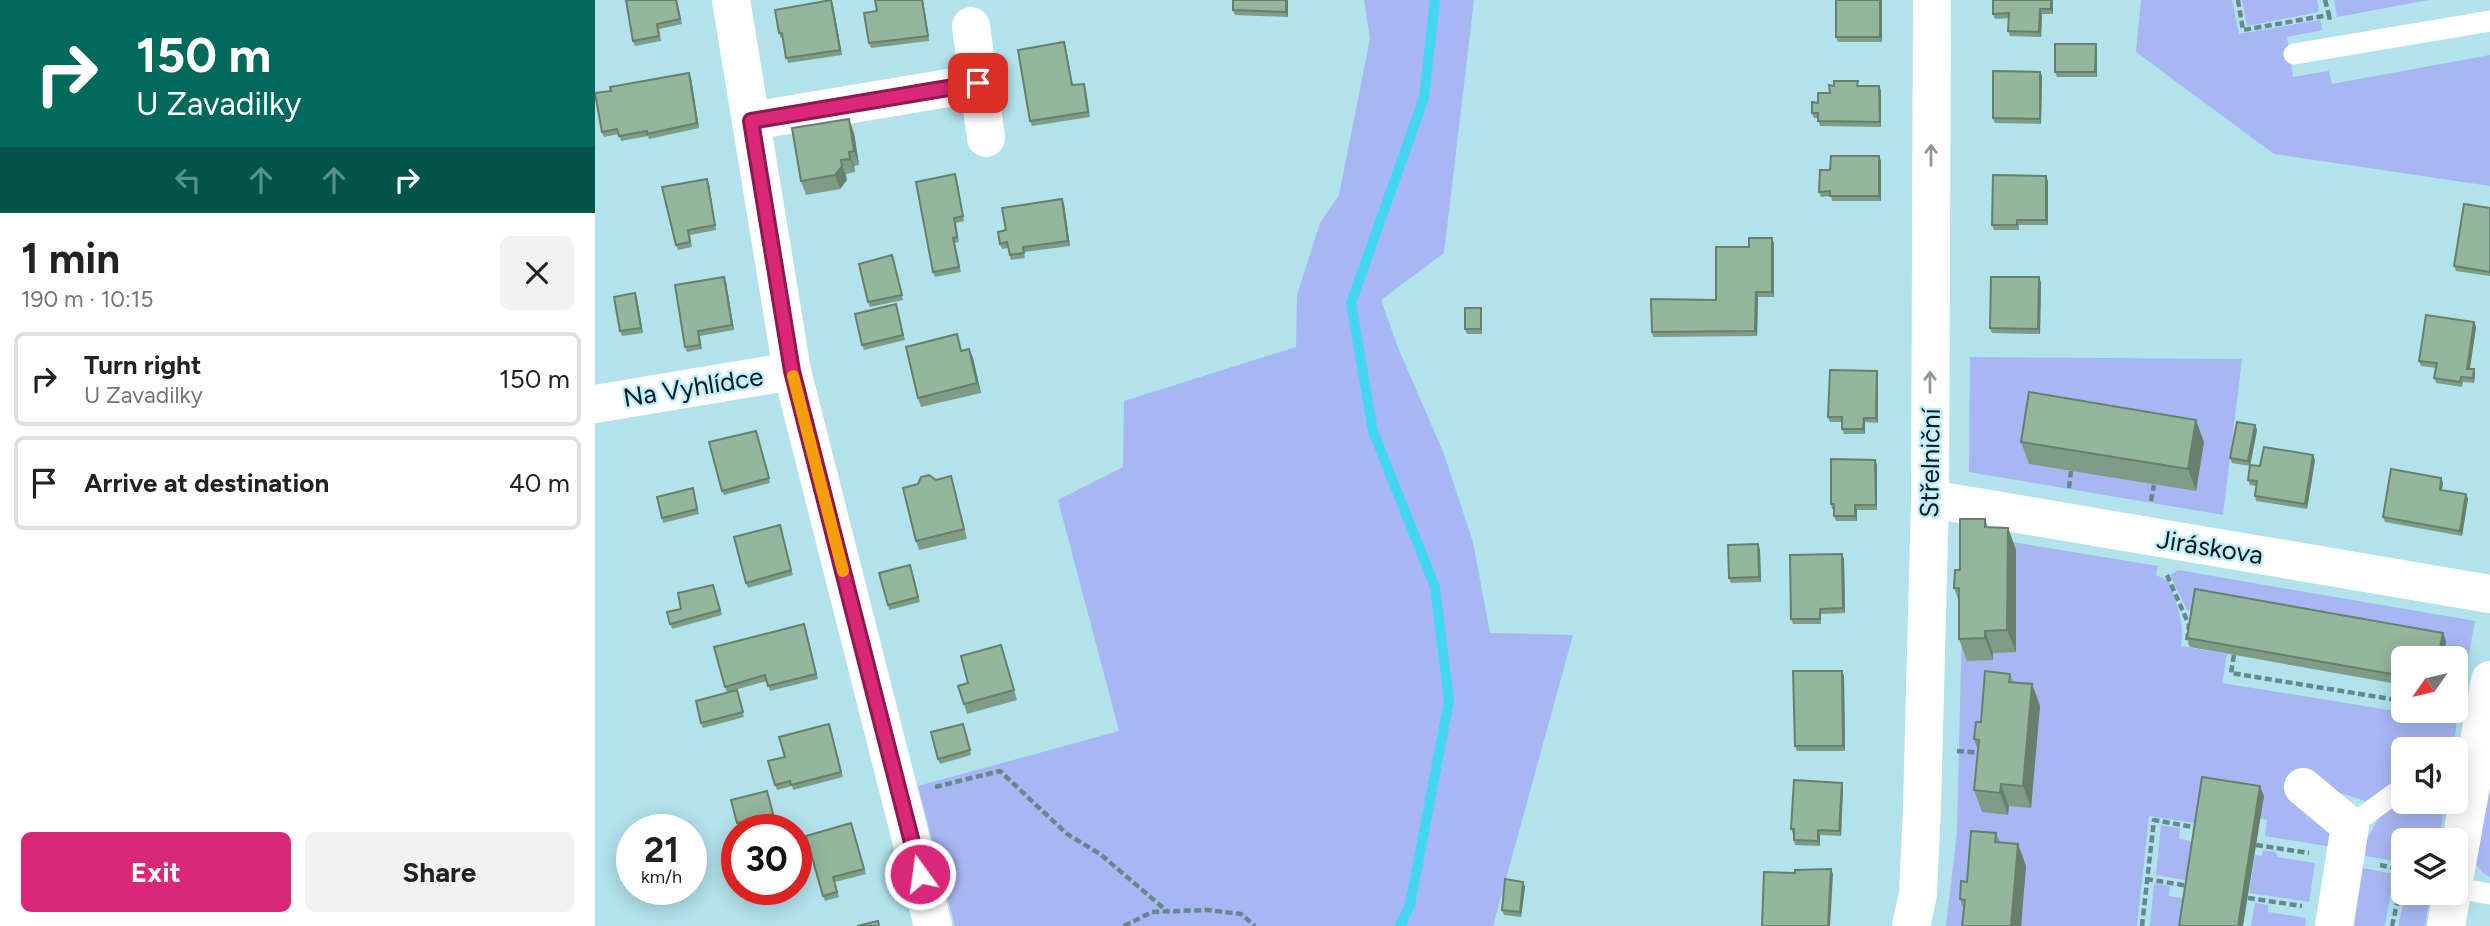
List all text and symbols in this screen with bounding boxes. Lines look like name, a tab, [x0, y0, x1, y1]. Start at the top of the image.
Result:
text: 150 m	[136, 25, 271, 84]
icon: right	[21, 28, 112, 119]
pin	[948, 53, 1008, 113]
icon: arrive	[959, 64, 997, 102]
text: U Zavadilky	[136, 85, 301, 123]
one-way arrow	[1924, 143, 1938, 166]
icon: left	[169, 161, 207, 199]
icon: ahead	[242, 161, 280, 199]
icon: ahead	[315, 161, 353, 199]
icon: right	[388, 161, 426, 199]
text: 1 min	[21, 233, 120, 284]
button: close	[500, 236, 574, 310]
text: 190 m · 10:15	[21, 285, 154, 313]
text: Turn right	[84, 349, 201, 381]
icon: right	[25, 360, 63, 398]
street label: Na Vyhlídce	[621, 360, 765, 414]
text: 150 m	[499, 363, 570, 395]
one-way arrow	[1923, 371, 1937, 394]
text: U Zavadilky	[84, 381, 203, 409]
street label: Střelniční	[1913, 407, 1947, 518]
icon: arrive	[25, 464, 63, 502]
text: Arrive at destination	[84, 467, 329, 499]
text: 40 m	[509, 467, 570, 499]
street label: Jiráskova	[2155, 523, 2265, 571]
north arrow	[2391, 646, 2467, 723]
map controls	[2391, 646, 2468, 905]
button: sound	[2391, 737, 2468, 814]
speed limit sign: 30	[721, 814, 812, 905]
button: layers	[2391, 828, 2468, 905]
text: 21	[644, 829, 679, 871]
button: Exit	[21, 832, 291, 912]
button: Share	[305, 832, 574, 912]
position arrow	[883, 837, 957, 911]
text: km/h	[641, 866, 682, 888]

